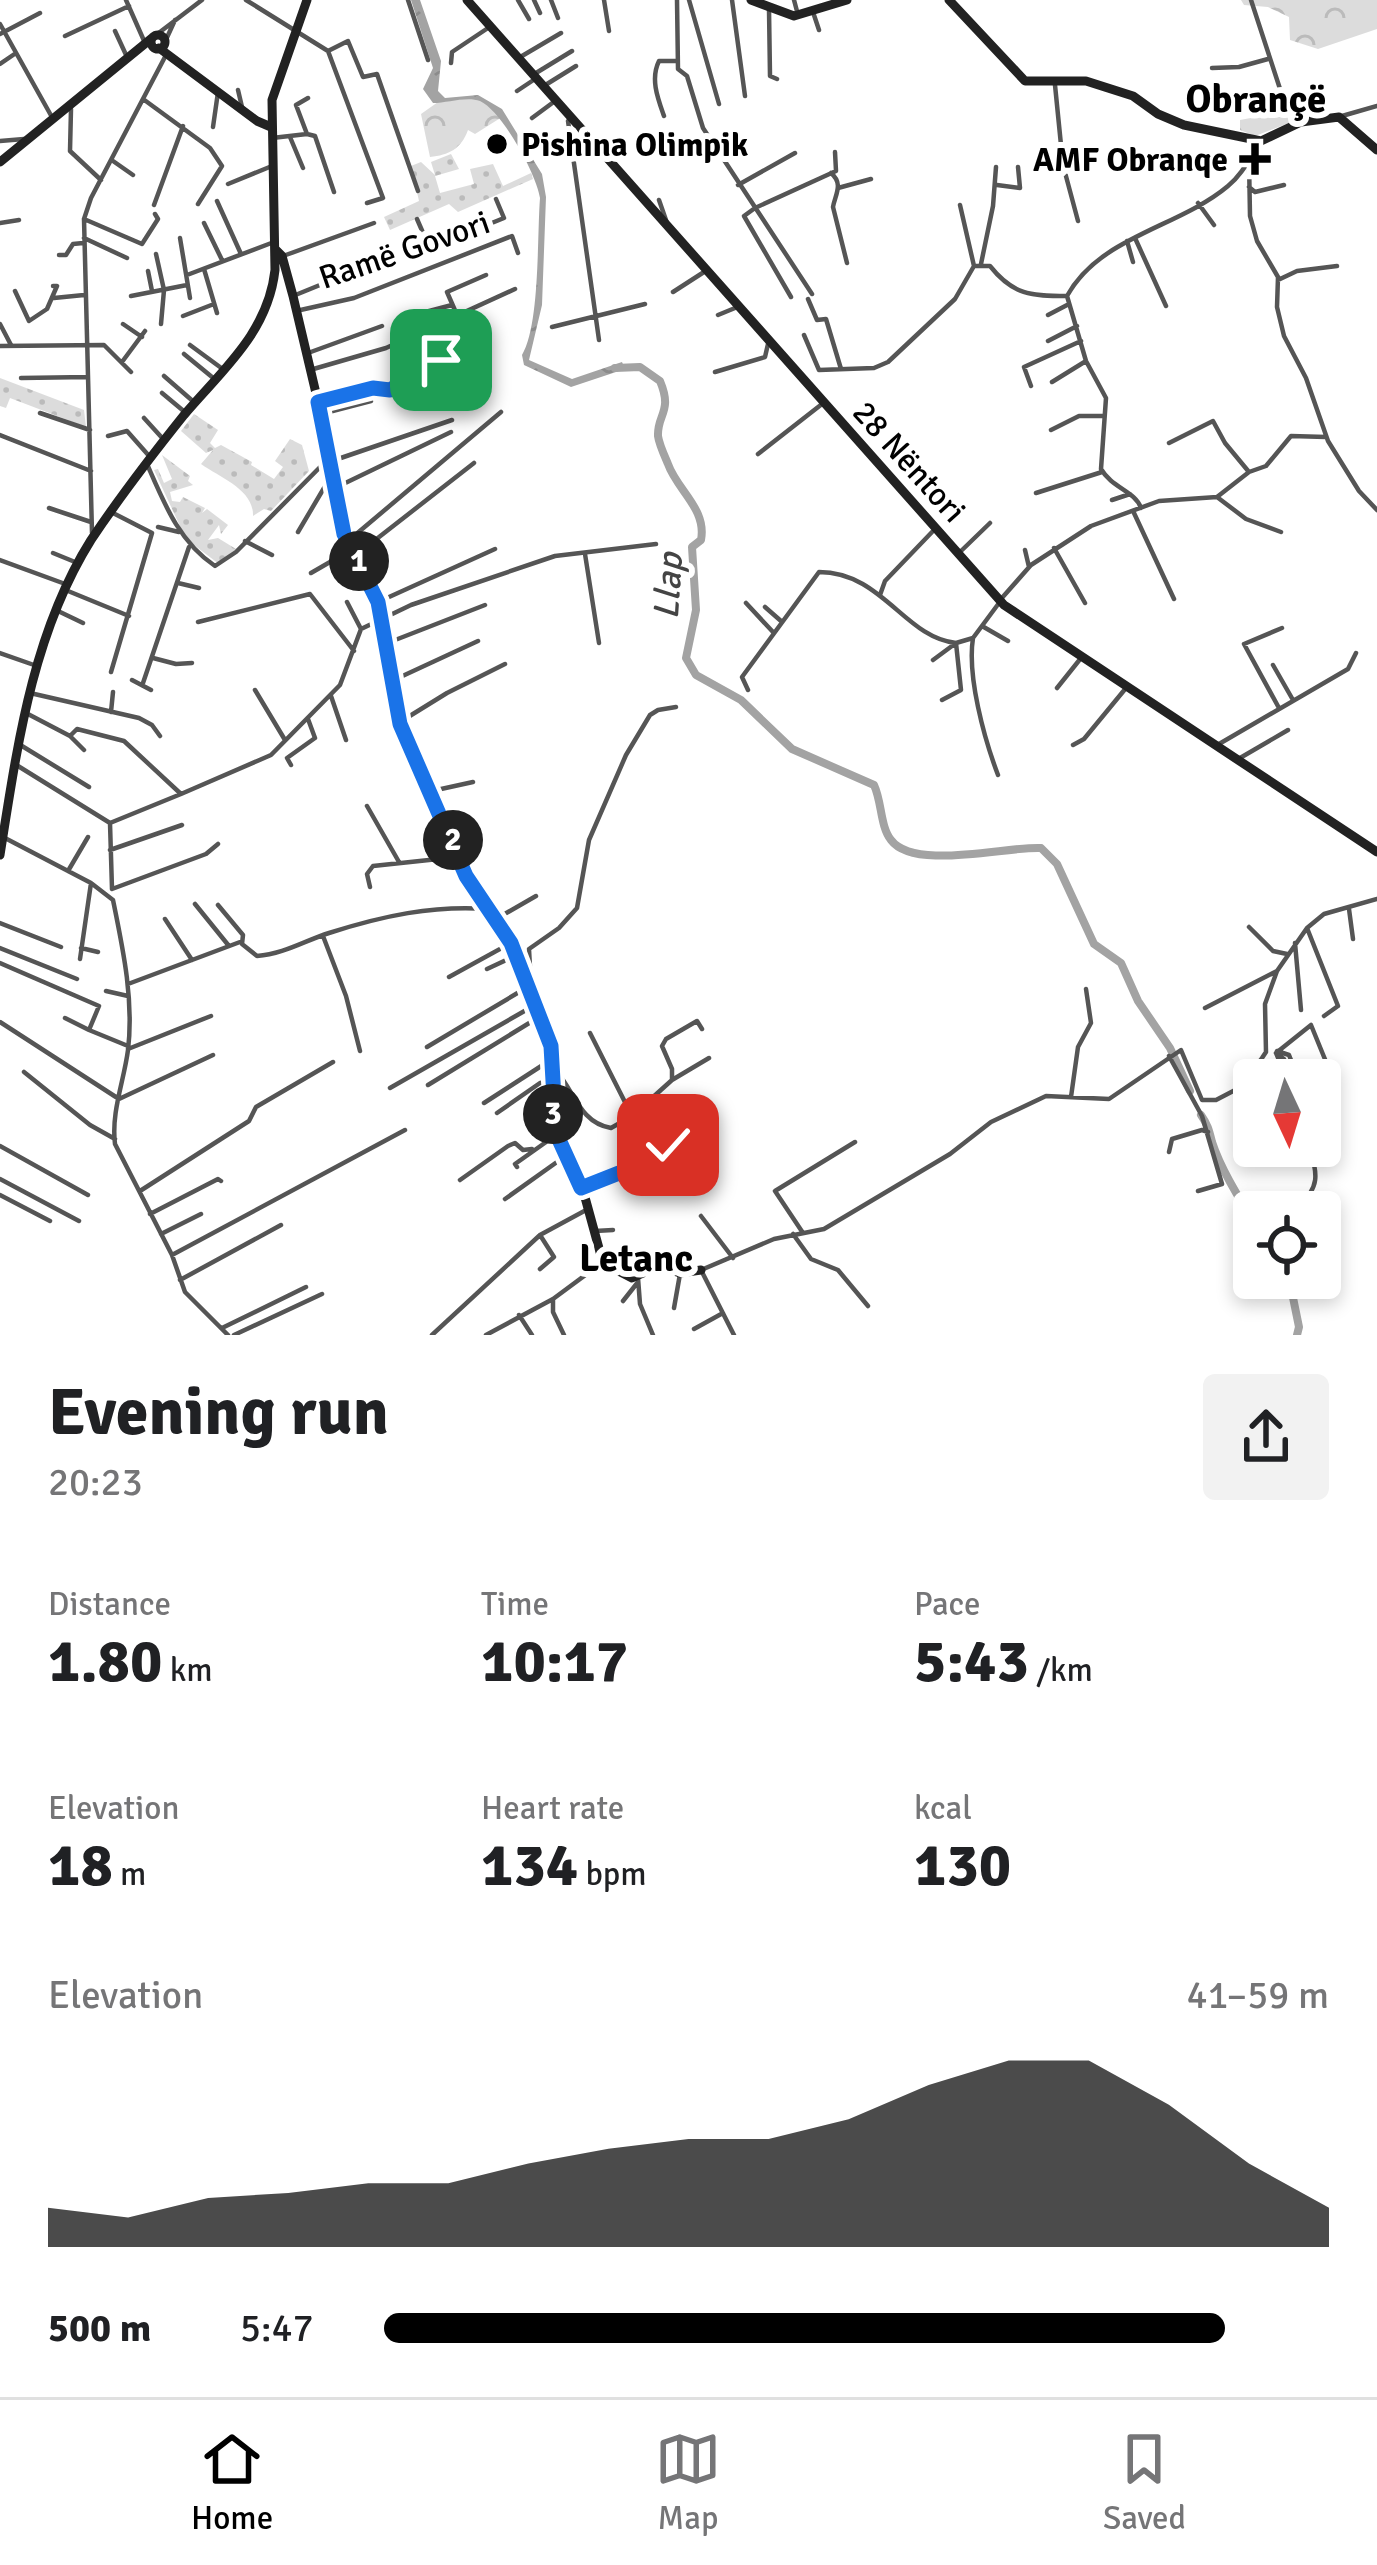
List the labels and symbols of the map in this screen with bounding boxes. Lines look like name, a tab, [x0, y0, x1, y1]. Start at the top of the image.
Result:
district label: Obrançë	[1186, 75, 1326, 123]
place label: Pishina Olimpik	[521, 125, 749, 166]
marker: Pishina Olimpik	[484, 131, 510, 157]
place label: AMF Obranqe	[1033, 140, 1228, 181]
marker: AMF Obranqe	[1239, 143, 1271, 175]
street label: Ramë Govori	[314, 202, 495, 299]
pin	[390, 309, 492, 411]
street label: 28 Nëntori	[843, 393, 974, 531]
pin: 1	[329, 531, 389, 591]
water label: Llap	[644, 550, 693, 621]
pin: 2	[423, 810, 483, 870]
north arrow	[1233, 1059, 1341, 1167]
pin: 3	[523, 1084, 583, 1144]
pin	[617, 1094, 719, 1196]
district label: Letanc	[579, 1234, 693, 1282]

